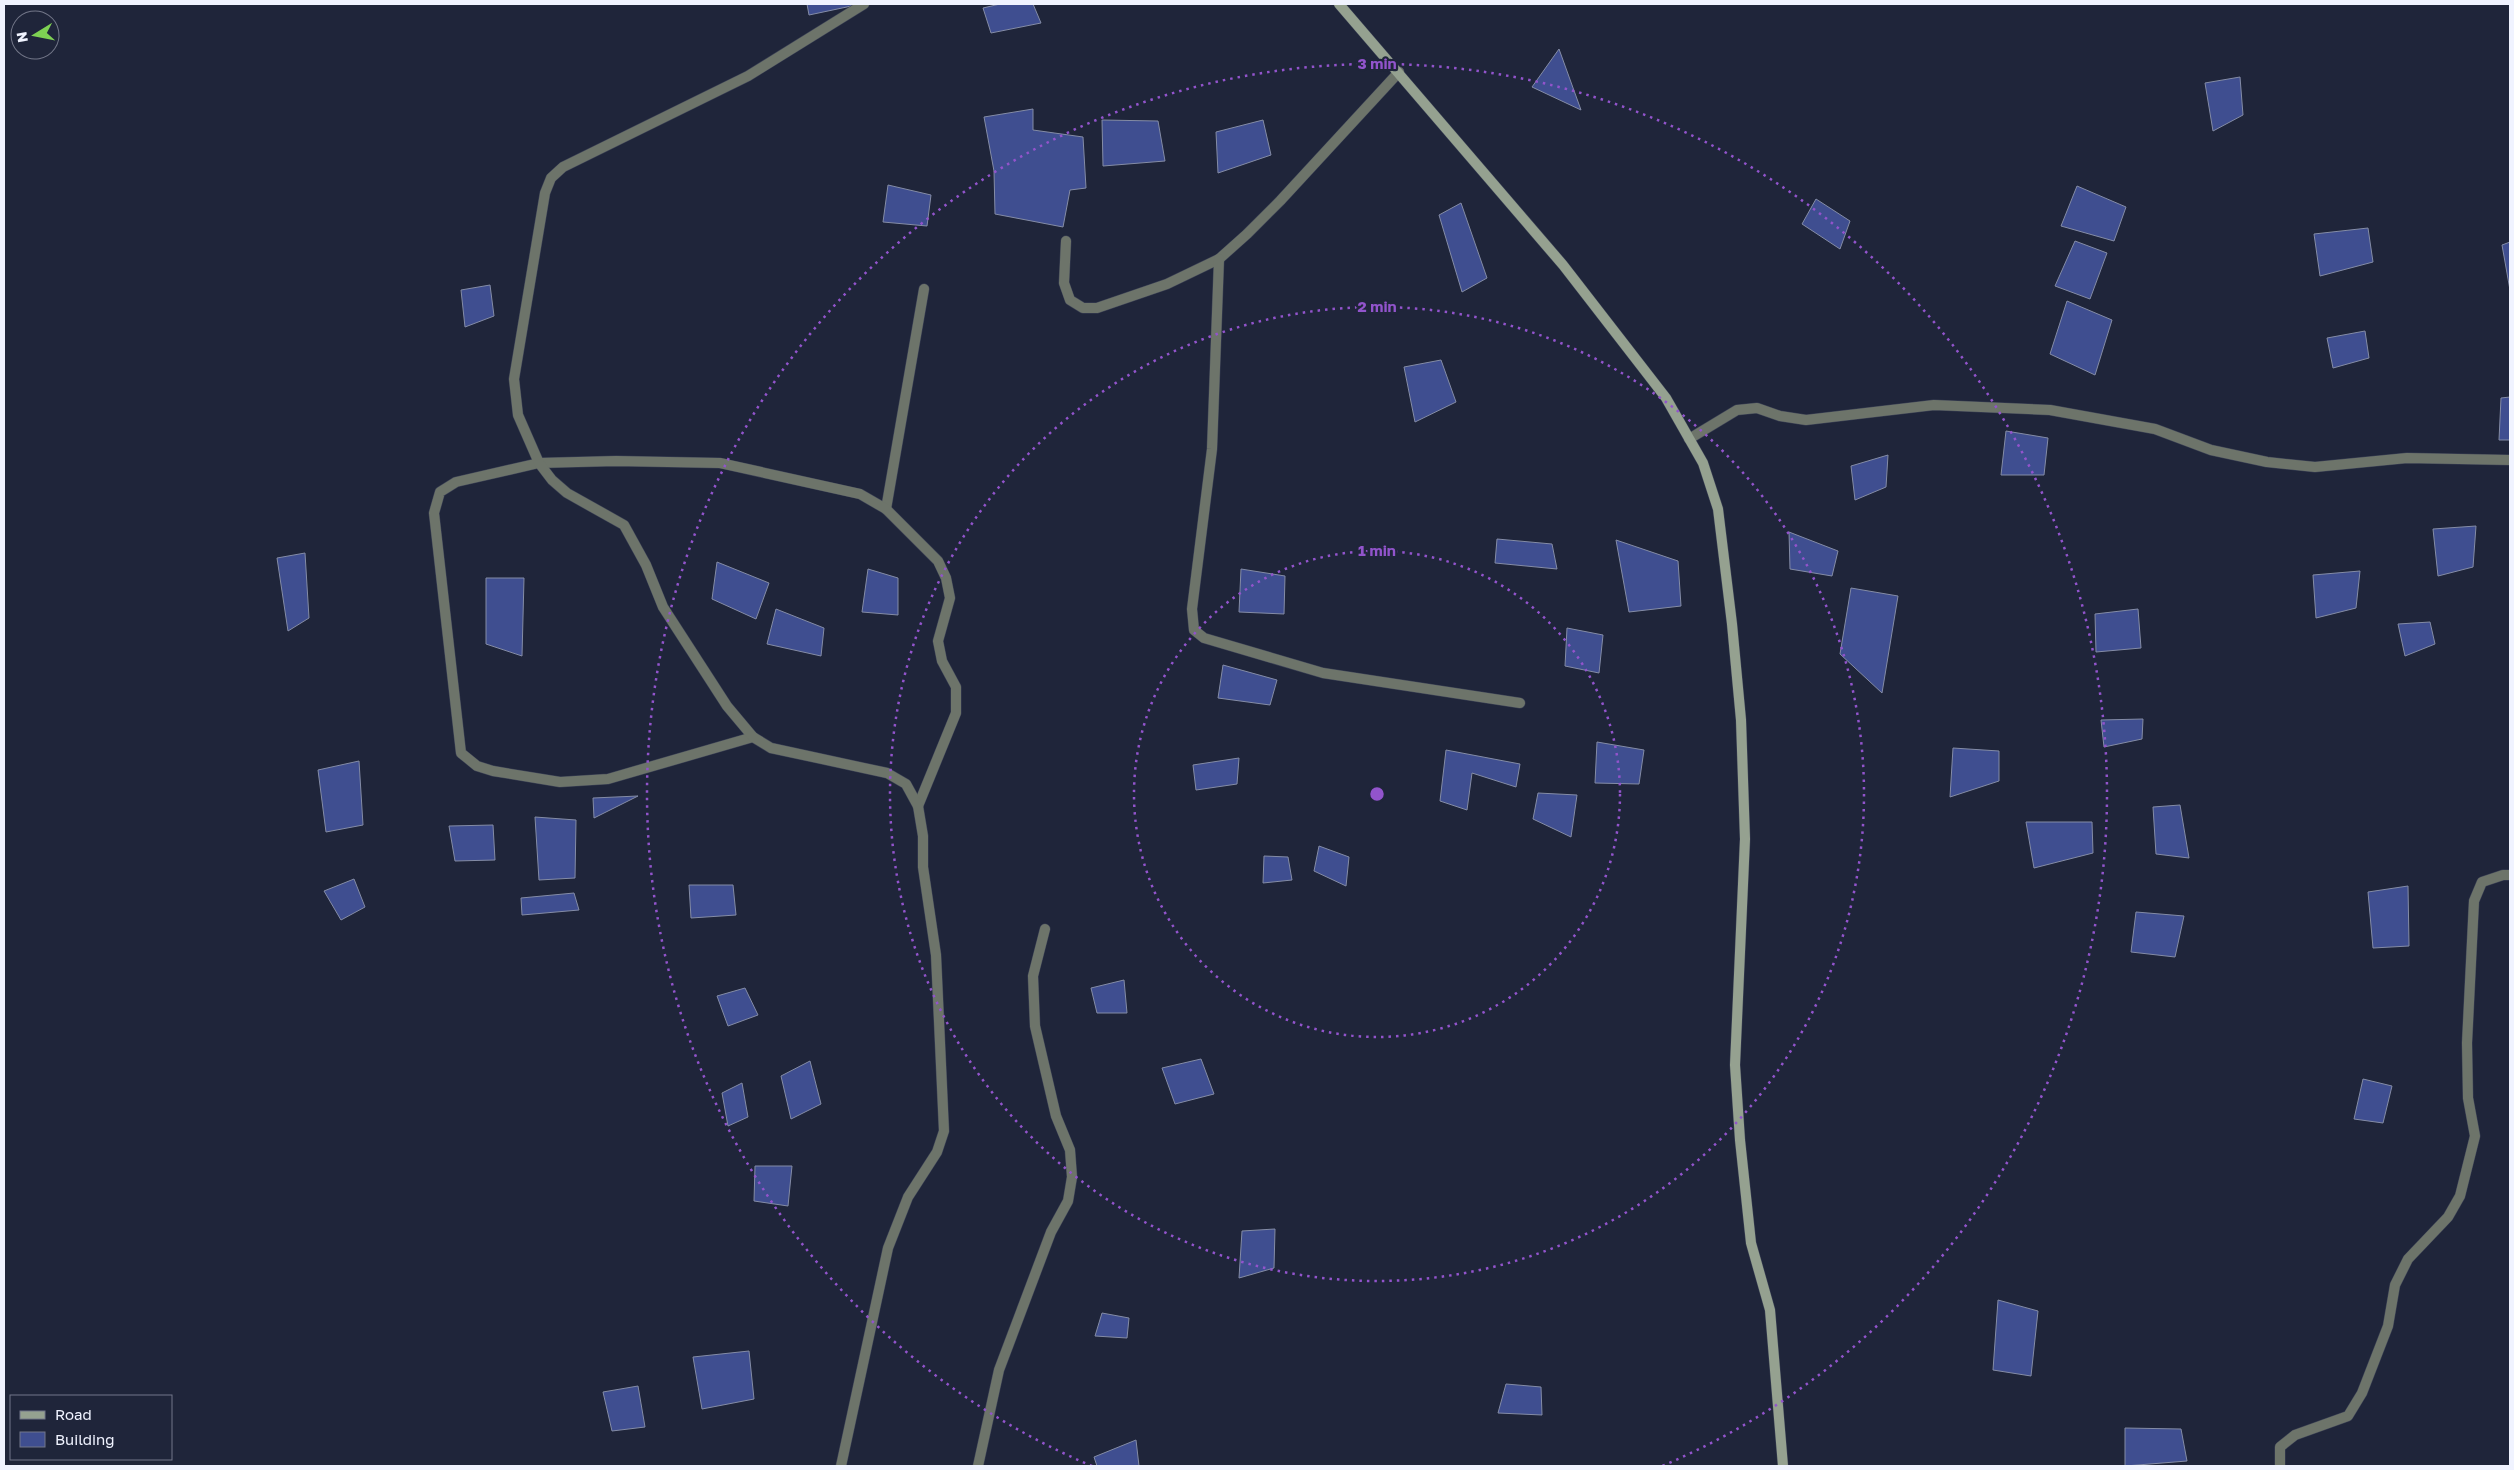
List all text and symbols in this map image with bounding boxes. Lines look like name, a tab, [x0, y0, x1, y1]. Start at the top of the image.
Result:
north arrow	[10, 10, 60, 60]
text: N	[12, 31, 31, 44]
text: 3 min	[1357, 54, 1397, 72]
text: 2 min	[1357, 297, 1397, 315]
text: 1 min	[1358, 541, 1396, 559]
centre of rings	[1368, 785, 1386, 803]
legend	[10, 1395, 172, 1460]
text: Road	[55, 1405, 92, 1423]
text: Building	[55, 1430, 115, 1448]

